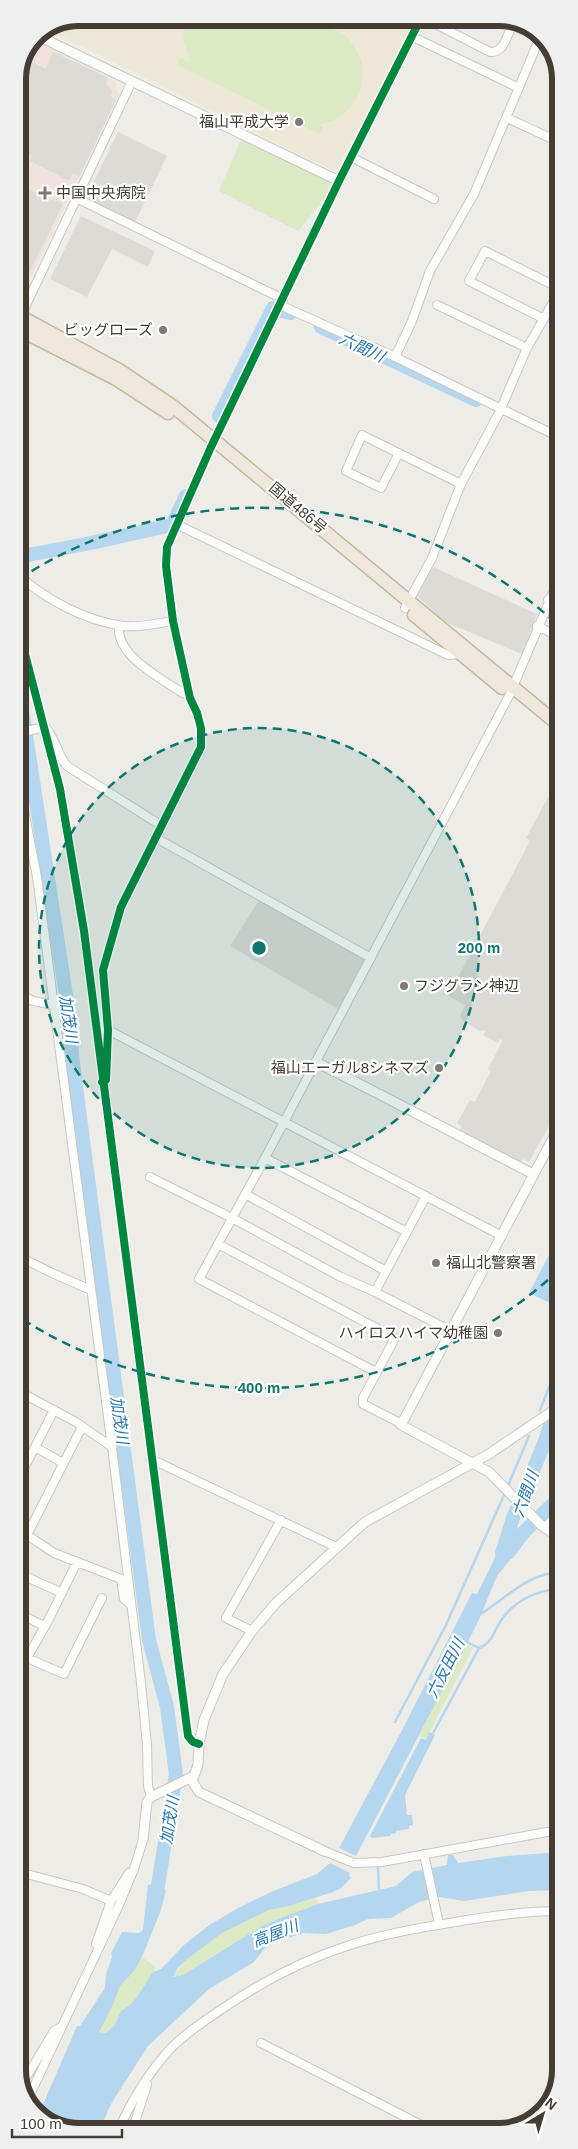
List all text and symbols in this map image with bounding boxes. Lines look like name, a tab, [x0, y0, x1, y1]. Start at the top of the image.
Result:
place label: 福山平成大学	[199, 113, 289, 130]
marker: 福山平成大学	[293, 116, 305, 128]
place label: 中国中央病院	[56, 184, 146, 201]
marker: 中国中央病院	[38, 186, 52, 200]
place label: ビッグローズ	[64, 321, 153, 338]
marker: ビッグローズ	[157, 324, 169, 336]
water label: 六間川	[336, 330, 389, 366]
street label: 国道486号	[266, 479, 331, 537]
centre of rings	[250, 939, 268, 957]
text: 200 m	[458, 939, 500, 956]
place label: フジグラン神辺	[414, 977, 519, 994]
marker: フジグラン神辺	[398, 980, 410, 992]
water label: 加茂川	[57, 994, 81, 1046]
place label: 福山エーガル8シネマズ	[271, 1059, 429, 1076]
marker: 福山エーガル8シネマズ	[433, 1062, 445, 1074]
place label: 福山北警察署	[446, 1254, 536, 1271]
marker: 福山北警察署	[430, 1257, 442, 1269]
place label: ハイロスハイマ幼稚園	[339, 1324, 488, 1341]
marker: ハイロスハイマ幼稚園	[492, 1327, 504, 1339]
text: 400 m	[238, 1379, 280, 1396]
water label: 加茂川	[108, 1395, 132, 1447]
water label: 六間川	[509, 1467, 542, 1520]
water label: 六反田川	[423, 1634, 468, 1701]
water label: 加茂川	[157, 1793, 182, 1845]
water label: 高屋川	[250, 1916, 302, 1950]
north arrow	[518, 2089, 568, 2139]
text: N	[542, 2094, 560, 2113]
scale bar	[12, 2106, 122, 2138]
text: 100 m	[20, 2115, 62, 2132]

